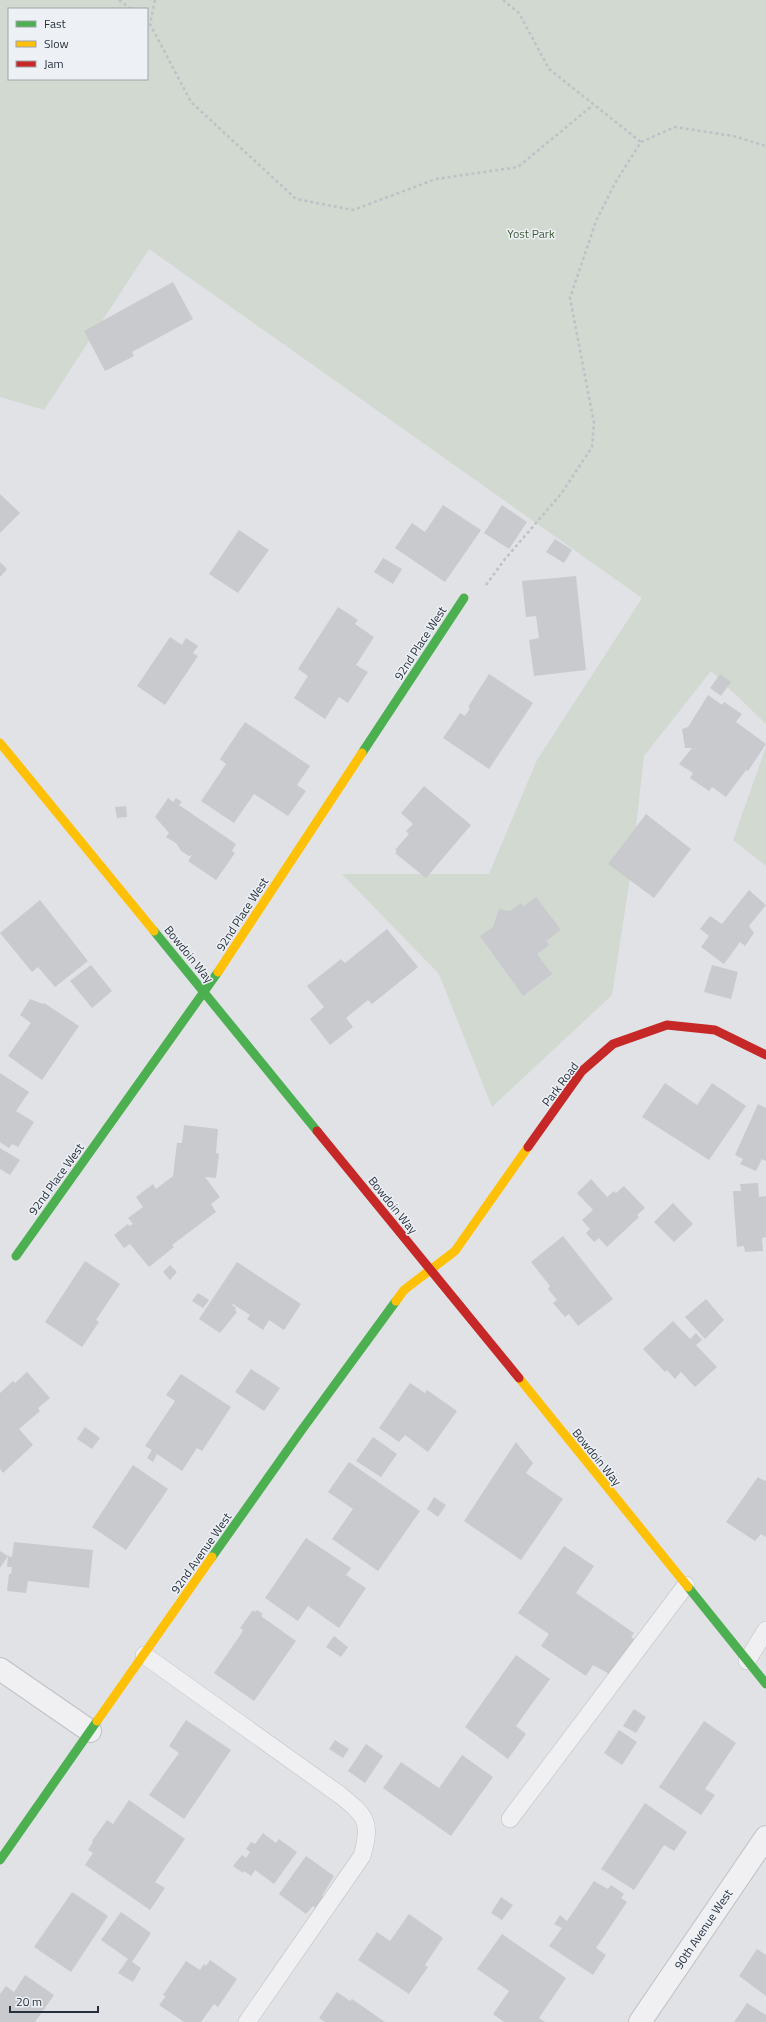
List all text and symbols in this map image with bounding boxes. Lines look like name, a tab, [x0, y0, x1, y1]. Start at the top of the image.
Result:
legend	[8, 8, 148, 80]
text: Fast	[44, 14, 67, 33]
text: Slow	[44, 34, 69, 53]
text: Jam	[44, 54, 64, 73]
park label: Yost Park	[507, 224, 555, 243]
street label: 92nd Place West	[389, 602, 452, 684]
street label: 92nd Place West	[211, 873, 274, 955]
street label: Bowdoin Way	[160, 921, 218, 987]
street label: Park Road	[537, 1058, 583, 1110]
street label: 92nd Place West	[23, 1138, 89, 1219]
street label: Bowdoin Way	[364, 1172, 422, 1238]
street label: Bowdoin Way	[568, 1424, 626, 1490]
street label: 92nd Avenue West	[166, 1508, 237, 1597]
street label: 90th Avenue West	[669, 1884, 737, 1973]
scale bar	[10, 1988, 98, 2014]
text: 20 m	[16, 1992, 42, 2011]

